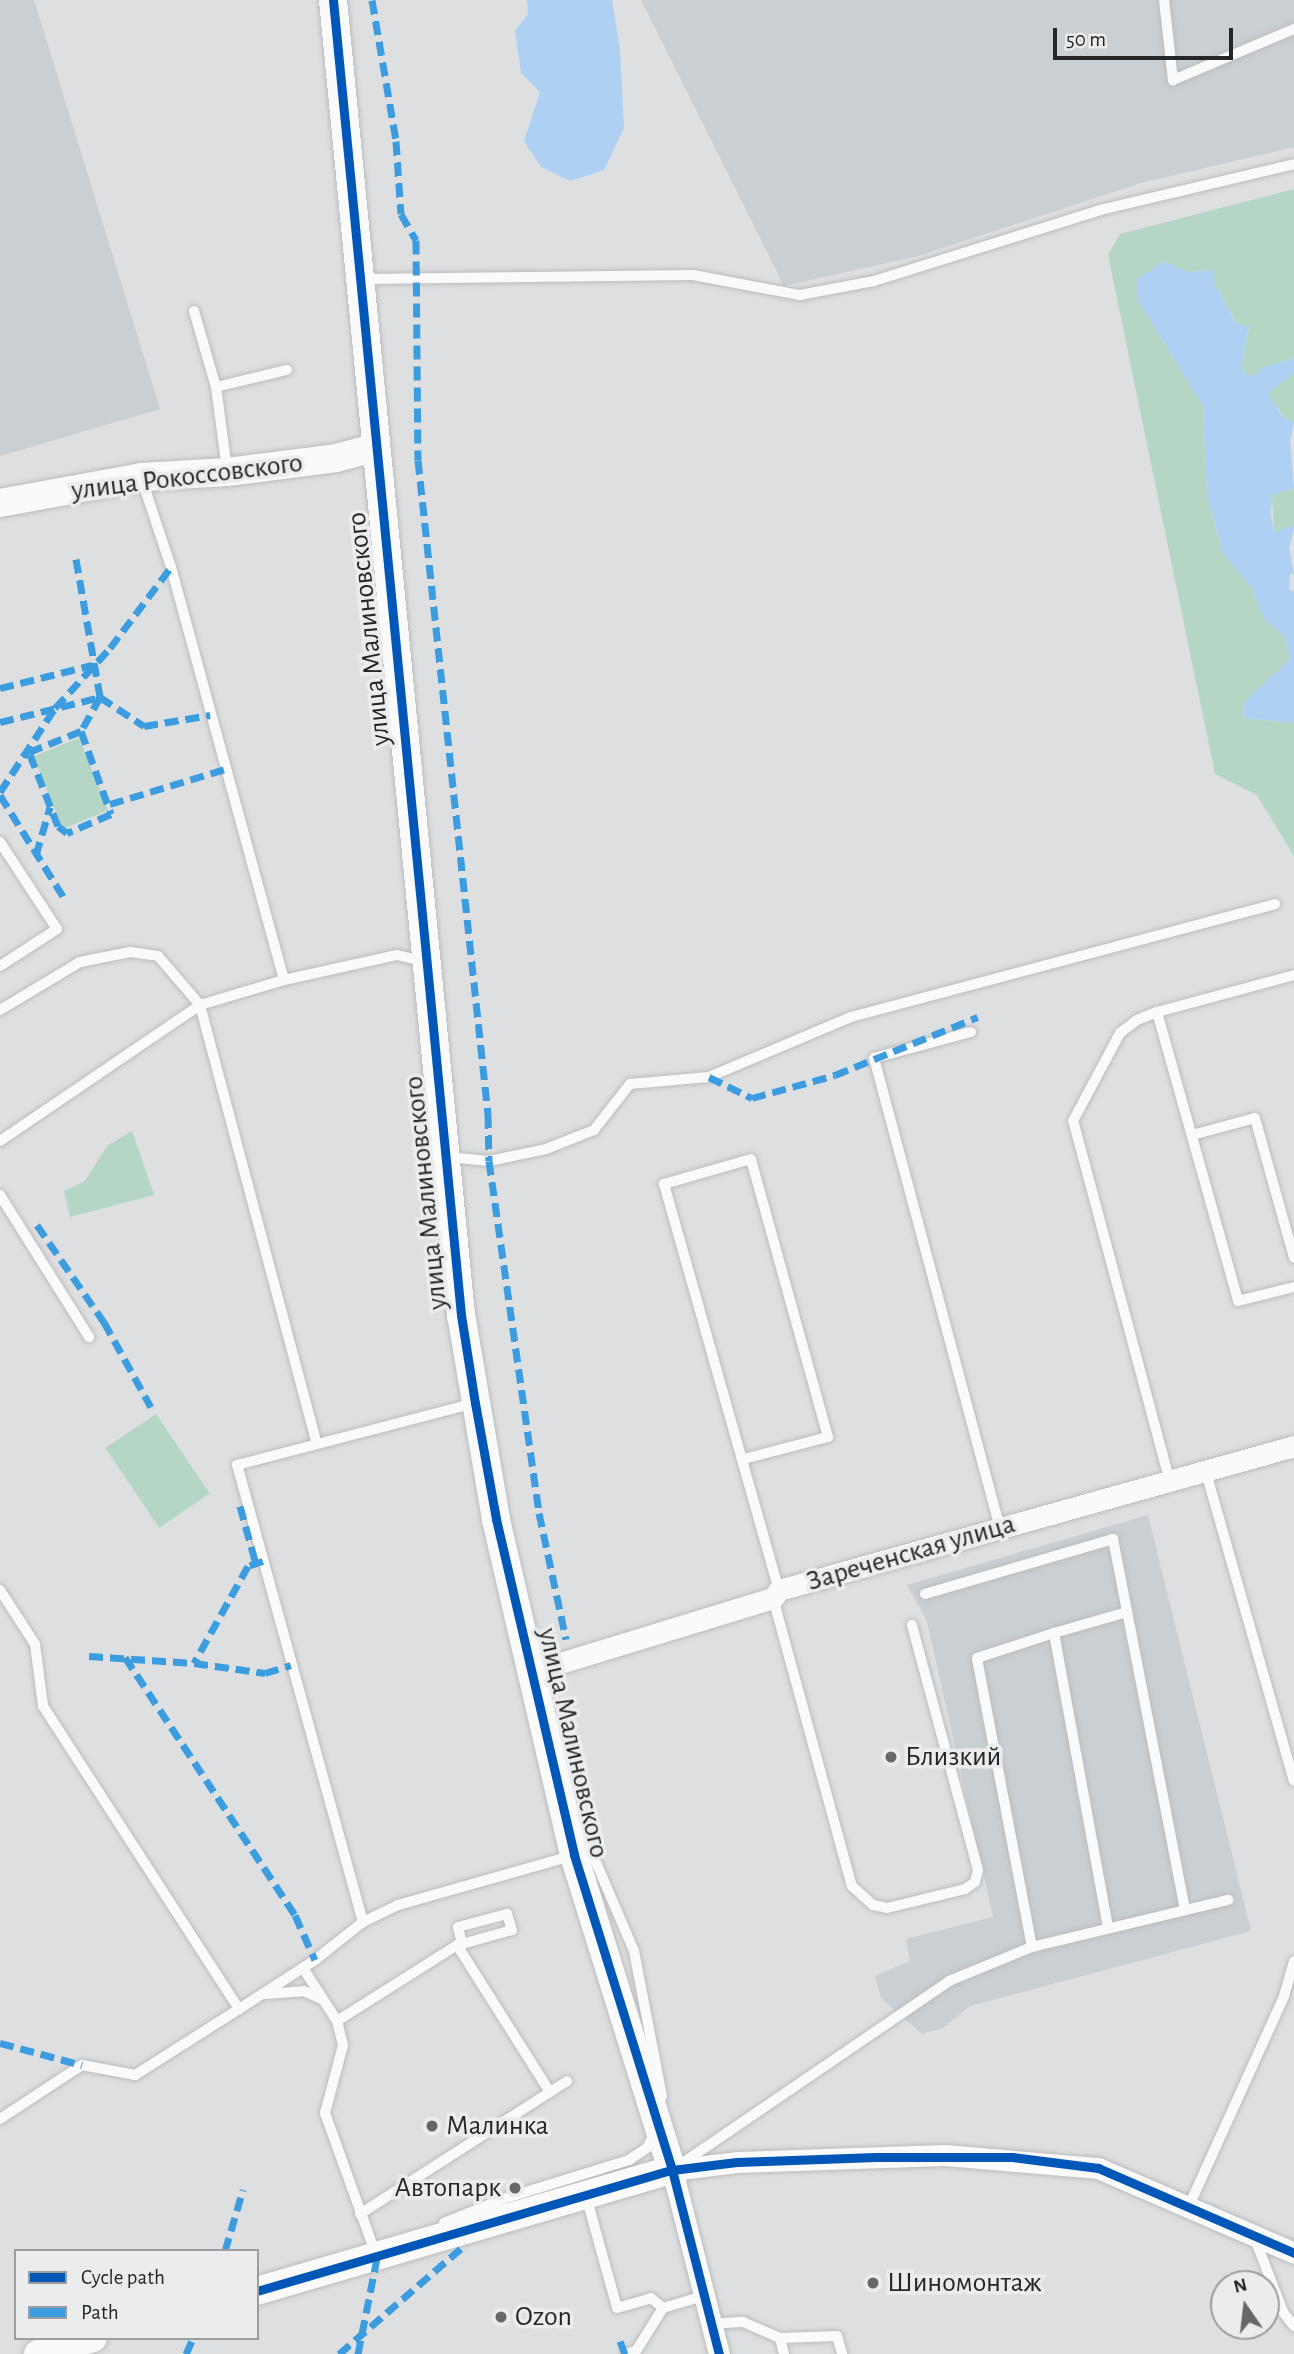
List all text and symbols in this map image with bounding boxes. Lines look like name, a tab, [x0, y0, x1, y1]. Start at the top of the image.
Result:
scale bar	[1056, 14, 1236, 58]
text: 50 m	[1066, 29, 1106, 50]
street label: улица Рокоссовского	[70, 446, 304, 508]
street label: улица Малиновского	[340, 511, 398, 747]
street label: улица Малиновского	[397, 1075, 455, 1311]
street label: Зареченская улица	[803, 1507, 1019, 1599]
street label: улица Малиновского	[530, 1625, 616, 1861]
place label: Близкий	[905, 1740, 1001, 1774]
marker: Близкий	[883, 1749, 899, 1765]
place label: Малинка	[446, 2109, 549, 2143]
marker: Малинка	[424, 2118, 440, 2134]
place label: Автопарк	[395, 2171, 501, 2205]
marker: Автопарк	[507, 2180, 523, 2196]
legend	[14, 2249, 259, 2340]
place label: Шиномонтаж	[887, 2266, 1042, 2300]
text: Cycle path	[81, 2267, 165, 2288]
north arrow	[1210, 2270, 1280, 2340]
marker: Шиномонтаж	[865, 2275, 881, 2291]
text: N	[1232, 2275, 1249, 2297]
place label: Ozon	[515, 2300, 572, 2334]
text: Path	[81, 2302, 119, 2323]
marker: Ozon	[493, 2309, 509, 2325]

